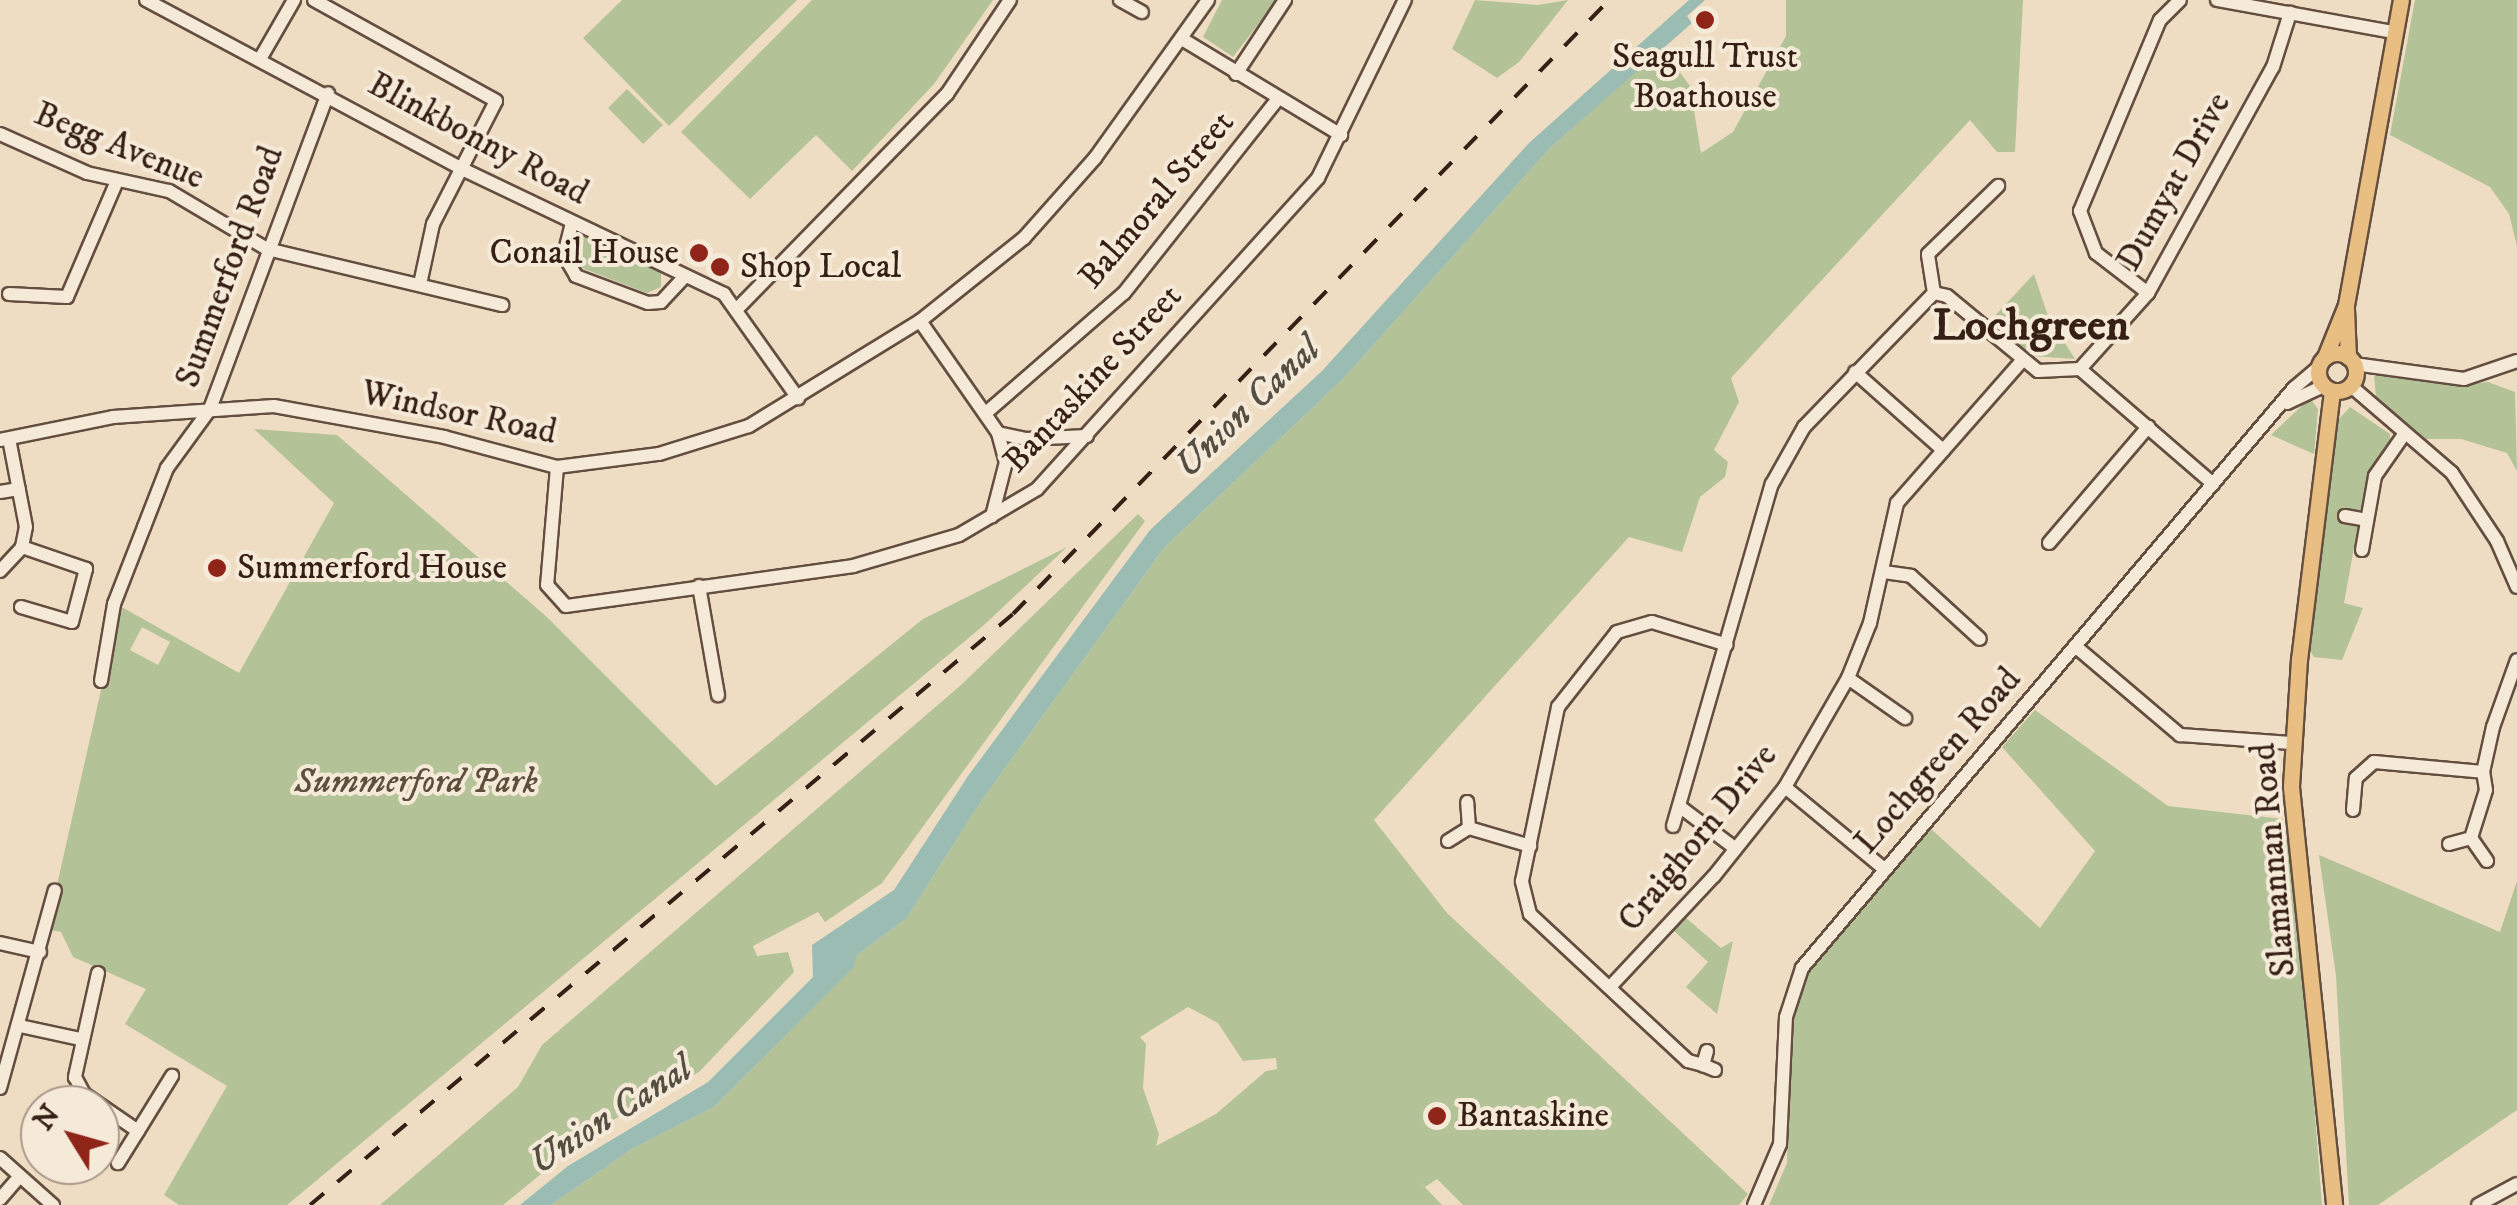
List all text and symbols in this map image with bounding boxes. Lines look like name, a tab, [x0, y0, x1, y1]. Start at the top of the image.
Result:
marker: Seagull Trust Boathouse	[1694, 9, 1716, 31]
place label: Seagull Trust Boathouse	[1612, 36, 1798, 118]
street label: Blinkbonny Road	[361, 63, 595, 215]
street label: Dumyat Drive	[2108, 86, 2240, 278]
street label: Begg Avenue	[28, 93, 210, 199]
street label: Balmoral Street	[1070, 103, 1244, 297]
street label: Summerford Road	[167, 141, 293, 393]
place label: Conail House	[490, 232, 679, 274]
marker: Conail House	[688, 242, 710, 264]
place label: Shop Local	[740, 246, 901, 288]
marker: Shop Local	[709, 256, 731, 278]
street label: Bantaskine Street	[995, 276, 1191, 482]
district label: Lochgreen	[1933, 300, 2129, 354]
water label: Union Canal	[1166, 327, 1330, 489]
street label: Windsor Road	[358, 372, 560, 454]
place label: Summerford House	[237, 547, 507, 589]
marker: Summerford House	[206, 557, 228, 579]
street label: Lochgreen Road	[1846, 659, 2030, 863]
street label: Craighorn Drive	[1610, 736, 1786, 940]
street label: Slamannan Road	[2243, 741, 2305, 979]
park label: Summerford Park	[294, 761, 538, 803]
water label: Union Canal	[521, 1046, 701, 1186]
north arrow	[20, 1085, 120, 1185]
place label: Bantaskine	[1457, 1095, 1609, 1137]
text: N	[26, 1098, 68, 1138]
marker: Bantaskine	[1426, 1105, 1448, 1127]

